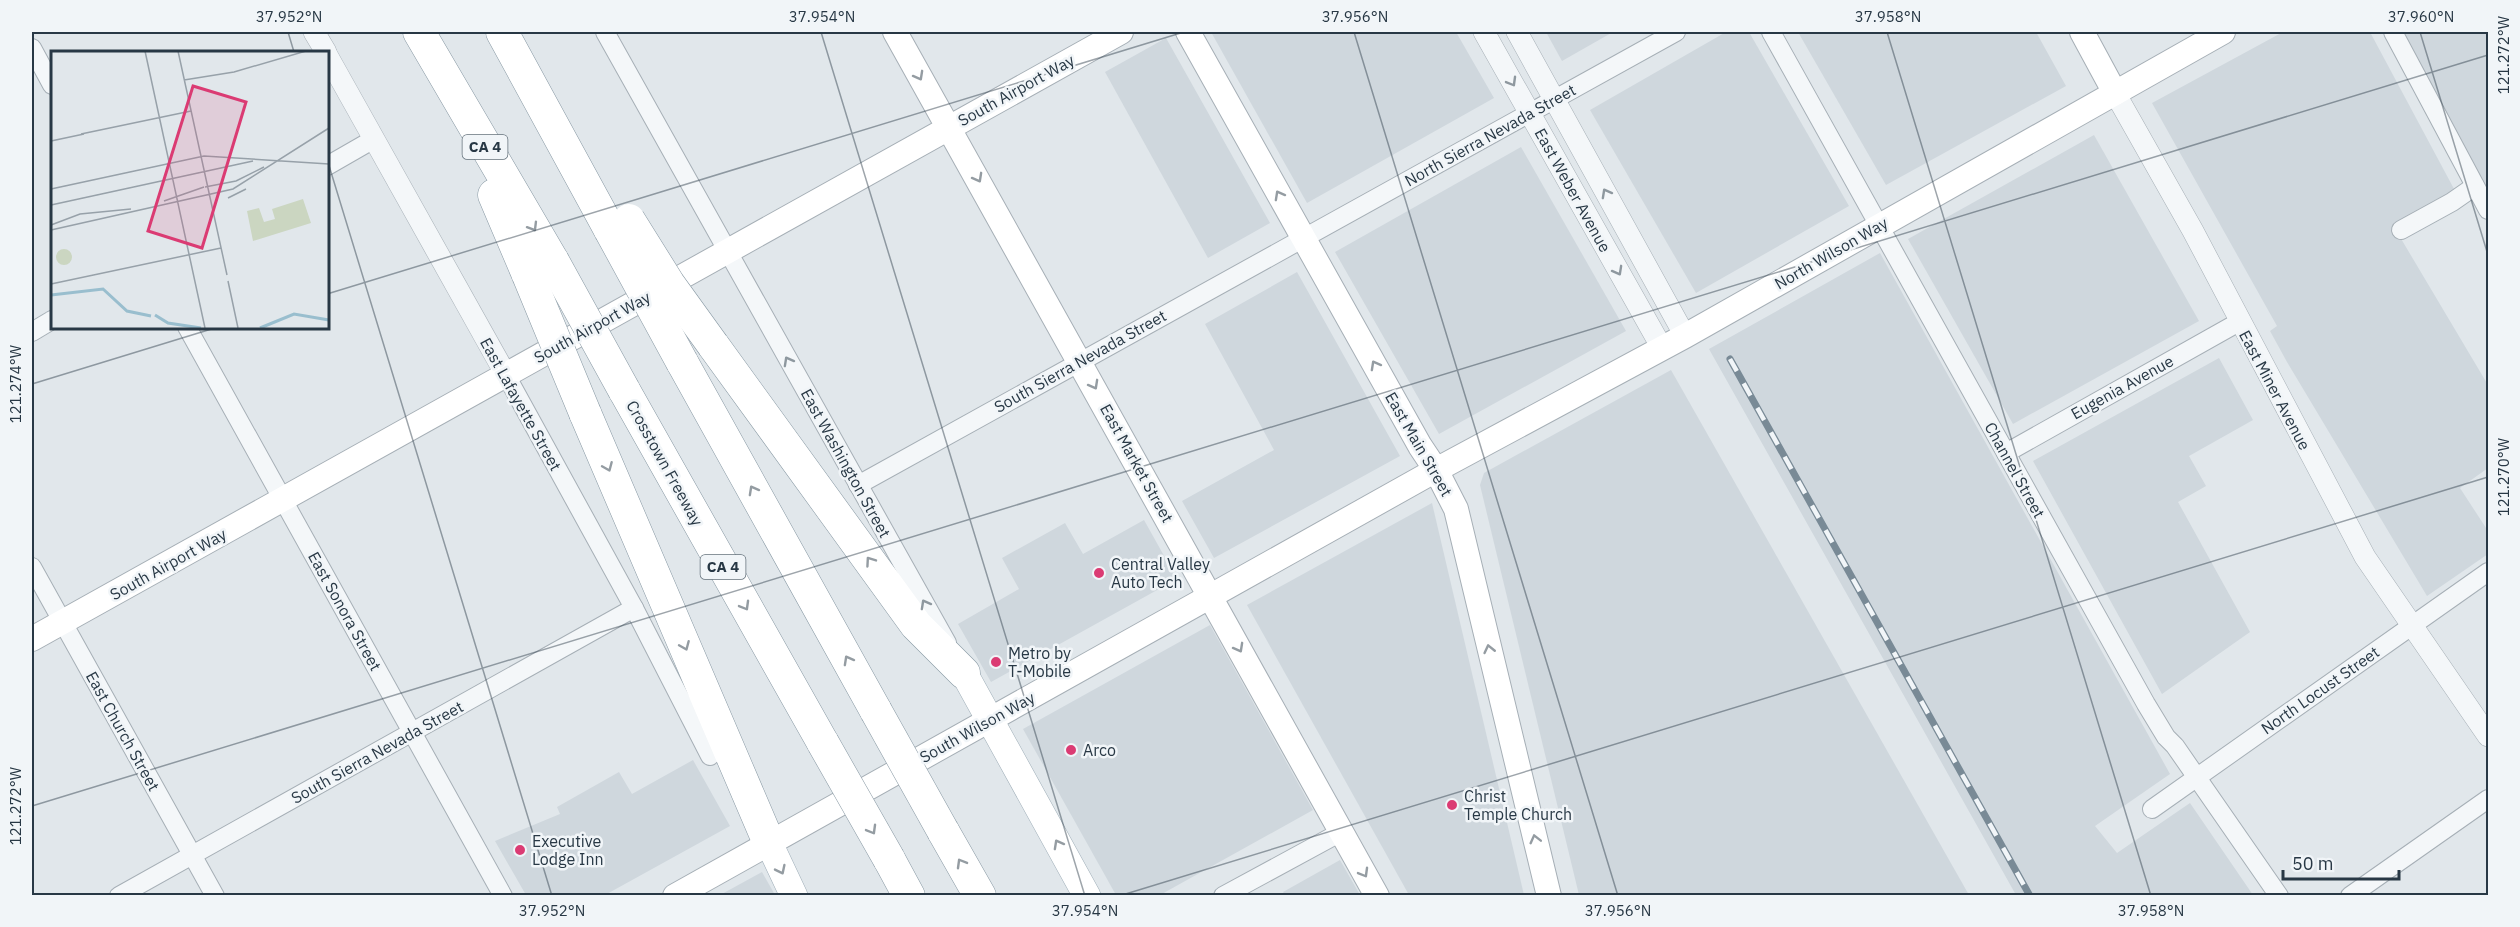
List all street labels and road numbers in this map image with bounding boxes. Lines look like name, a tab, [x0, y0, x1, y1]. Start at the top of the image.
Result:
street label: South Airport Way	[954, 50, 1078, 130]
street label: North Sierra Nevada Street	[1401, 80, 1579, 190]
street label: East Weber Avenue	[1531, 124, 1616, 256]
road number: CA 4	[462, 135, 508, 159]
street label: North Wilson Way	[1771, 212, 1891, 294]
street label: South Airport Way	[530, 287, 654, 367]
street label: South Sierra Nevada Street	[990, 305, 1170, 417]
street label: East Miner Avenue	[2235, 327, 2315, 454]
street label: East Lafayette Street	[476, 334, 566, 474]
street label: Eugenia Avenue	[2067, 350, 2177, 423]
street label: East Washington Street	[797, 385, 895, 541]
street label: East Main Street	[1381, 388, 1457, 500]
street label: Crosstown Freeway	[622, 397, 708, 529]
street label: East Market Street	[1096, 400, 1178, 526]
street label: Channel Street	[1980, 419, 2050, 521]
street label: South Airport Way	[106, 524, 230, 604]
street label: East Sonora Street	[304, 548, 386, 674]
road number: CA 4	[700, 555, 746, 579]
street label: North Locust Street	[2257, 642, 2383, 738]
street label: East Church Street	[82, 668, 164, 794]
street label: South Wilson Way	[916, 687, 1038, 767]
street label: South Sierra Nevada Street	[287, 696, 467, 808]

